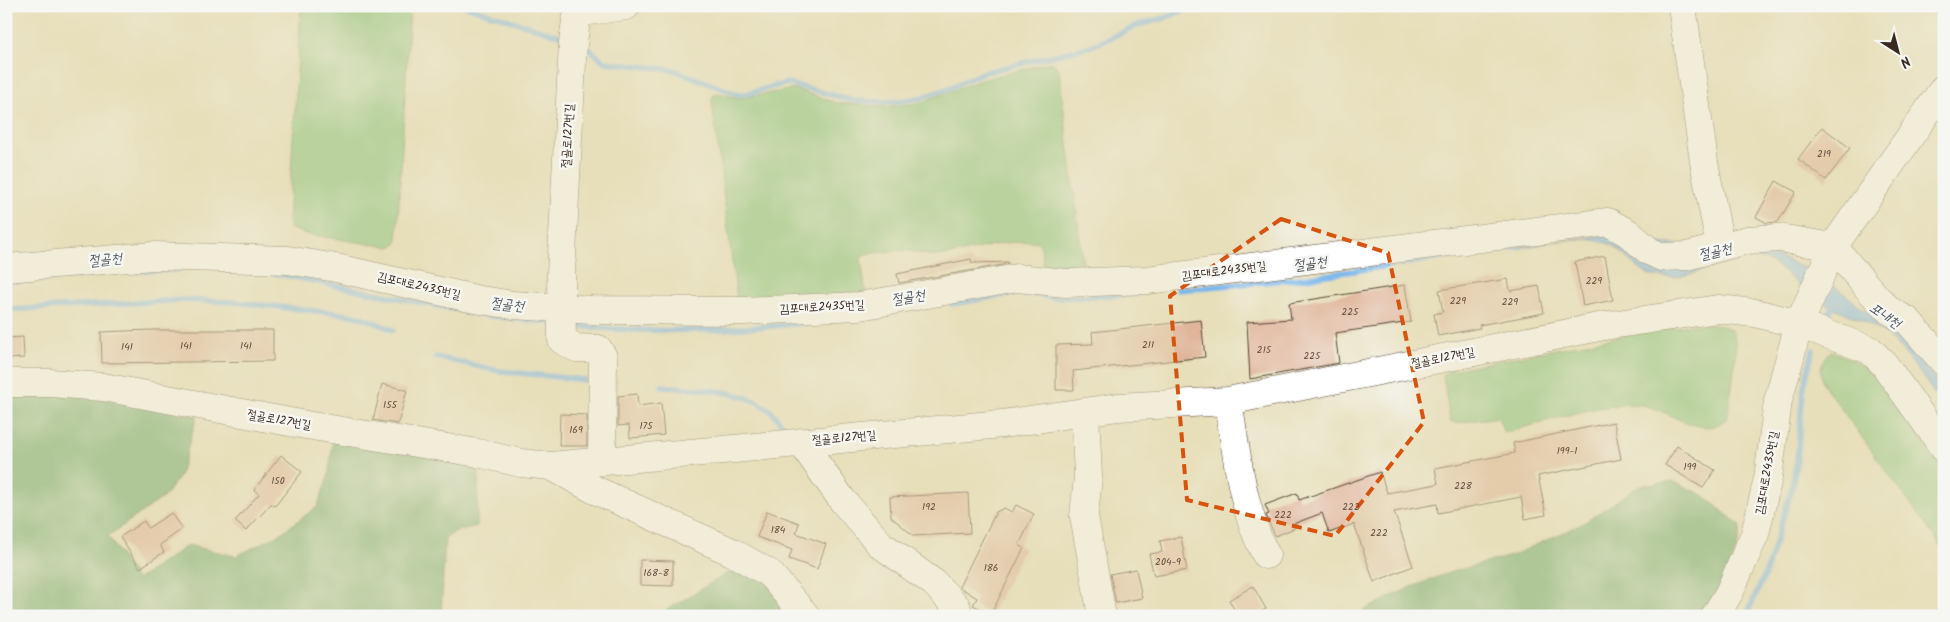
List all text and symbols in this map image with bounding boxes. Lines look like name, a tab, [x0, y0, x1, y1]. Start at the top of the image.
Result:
north arrow	[1872, 28, 1922, 78]
text: N	[1895, 50, 1915, 73]
street label: 절골로127번길	[557, 103, 579, 169]
house number: 219	[1817, 146, 1831, 162]
water label: 절골천	[1696, 237, 1736, 267]
water label: 절골천	[87, 247, 125, 272]
water label: 절골천	[1292, 251, 1330, 277]
street label: 김포대로2435번길	[1181, 256, 1268, 286]
street label: 김포대로2435번길	[376, 267, 463, 305]
house number: 229	[1586, 273, 1602, 289]
water label: 절골천	[890, 284, 928, 312]
water label: 절골천	[489, 292, 527, 318]
house number: 229	[1450, 293, 1466, 309]
house number: 229	[1502, 294, 1518, 310]
street label: 김포대로2435번길	[779, 295, 865, 319]
water label: 포내천	[1865, 297, 1907, 336]
house number: 225	[1342, 304, 1359, 320]
house number: 211	[1142, 337, 1154, 353]
house number: 141	[180, 338, 192, 354]
house number: 141	[240, 338, 252, 354]
house number: 141	[121, 339, 133, 355]
house number: 215	[1257, 342, 1272, 358]
street label: 절골로127번길	[1409, 342, 1477, 373]
house number: 225	[1304, 348, 1321, 364]
house number: 155	[383, 397, 398, 413]
street label: 절골로127번길	[246, 405, 313, 435]
house number: 175	[639, 418, 653, 434]
house number: 169	[569, 422, 583, 438]
street label: 절골로127번길	[811, 426, 877, 450]
street label: 김포대로2435번길	[1750, 429, 1784, 516]
house number: 199-1	[1557, 443, 1577, 459]
house number: 199	[1684, 459, 1697, 475]
house number: 150	[271, 473, 285, 489]
house number: 228	[1454, 478, 1473, 494]
house number: 192	[922, 499, 936, 515]
house number: 222	[1342, 499, 1360, 515]
house number: 222	[1274, 507, 1292, 523]
house number: 184	[771, 522, 786, 538]
house number: 222	[1370, 525, 1388, 541]
house number: 204-9	[1155, 554, 1181, 570]
house number: 186	[984, 560, 998, 576]
house number: 168-8	[643, 565, 670, 581]

